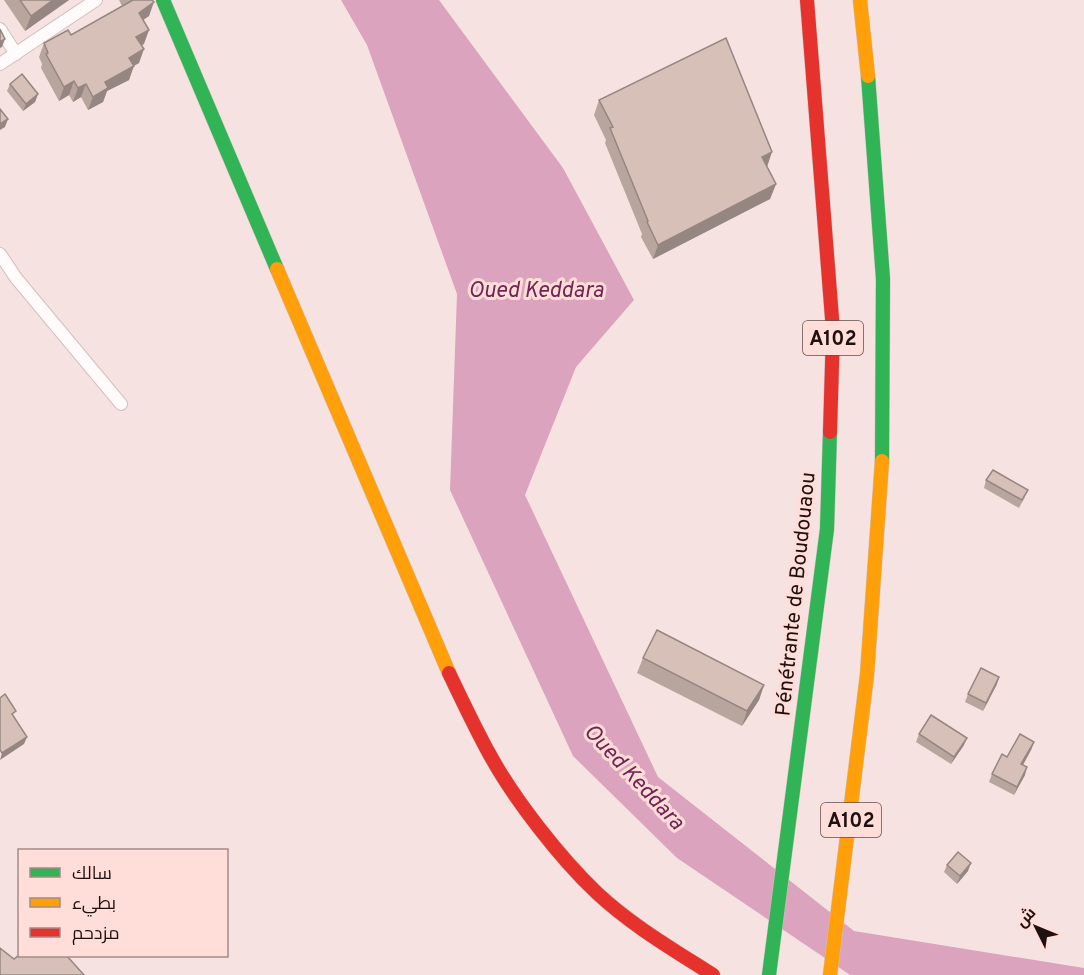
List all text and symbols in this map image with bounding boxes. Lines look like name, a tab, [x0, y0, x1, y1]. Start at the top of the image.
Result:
water label: Oued Keddara	[468, 278, 604, 305]
road number: A102	[803, 321, 863, 355]
street label: Pénétrante de Boudouaou	[770, 471, 823, 718]
water label: Oued Keddara	[577, 719, 690, 837]
road number: A102	[821, 803, 881, 837]
legend	[18, 849, 228, 957]
text: سالك	[72, 863, 112, 886]
text: بطيء	[72, 893, 116, 917]
north arrow	[1006, 897, 1066, 957]
text: ش	[1012, 904, 1041, 932]
text: مزدحم	[72, 923, 120, 946]

